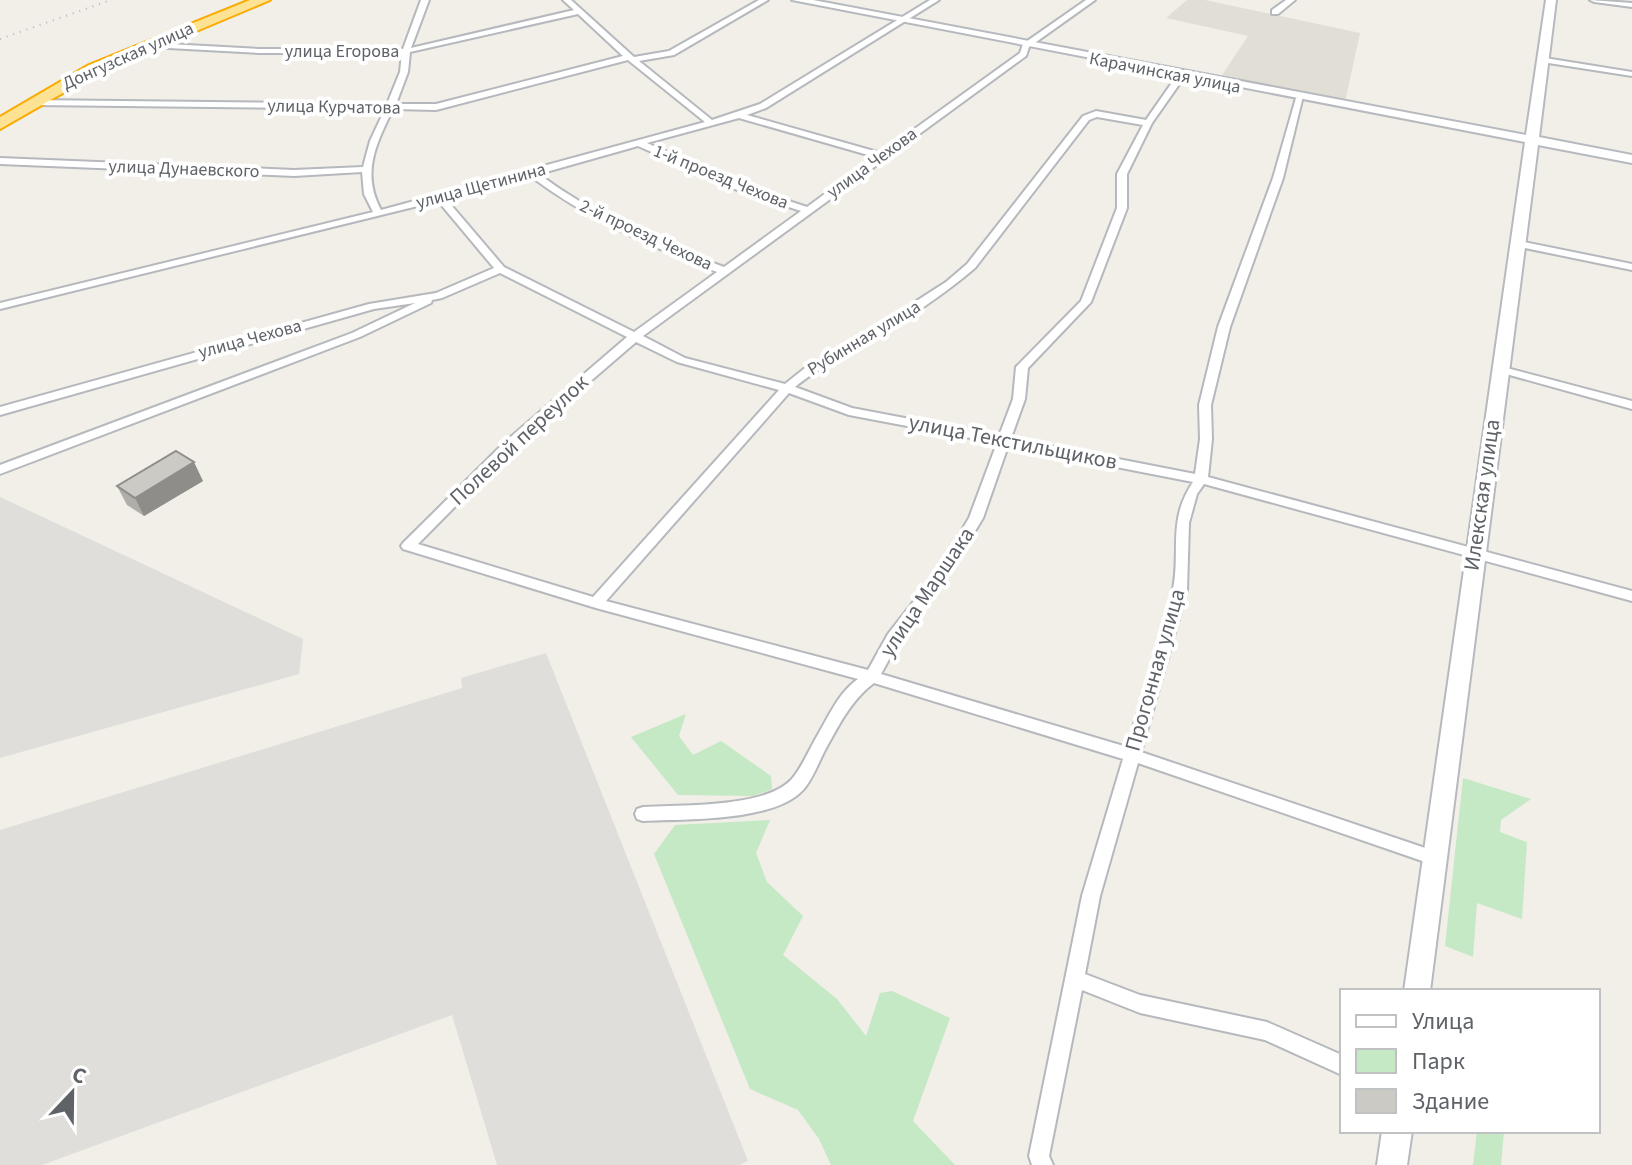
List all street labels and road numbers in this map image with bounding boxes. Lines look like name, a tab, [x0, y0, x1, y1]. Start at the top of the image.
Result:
street label: Донгузская улица	[58, 16, 198, 96]
street label: улица Егорова	[285, 39, 399, 64]
street label: Карачинская улица	[1087, 46, 1243, 100]
street label: улица Курчатова	[267, 93, 401, 121]
street label: улица Чехова	[822, 122, 922, 204]
street label: 1-й проезд Чехова	[650, 139, 792, 215]
street label: улица Дунаевского	[108, 154, 260, 184]
street label: улица Щетинина	[413, 157, 549, 215]
street label: 2-й проезд Чехова	[576, 193, 716, 277]
street label: Рубинная улица	[803, 294, 925, 382]
street label: улица Чехова	[196, 313, 304, 365]
street label: Полевой переулок	[442, 367, 596, 513]
street label: улица Текстильщиков	[906, 406, 1120, 478]
street label: Илекская улица	[1456, 417, 1508, 573]
street label: улица Маршака	[872, 521, 982, 663]
street label: Прогонная улица	[1117, 585, 1193, 755]

